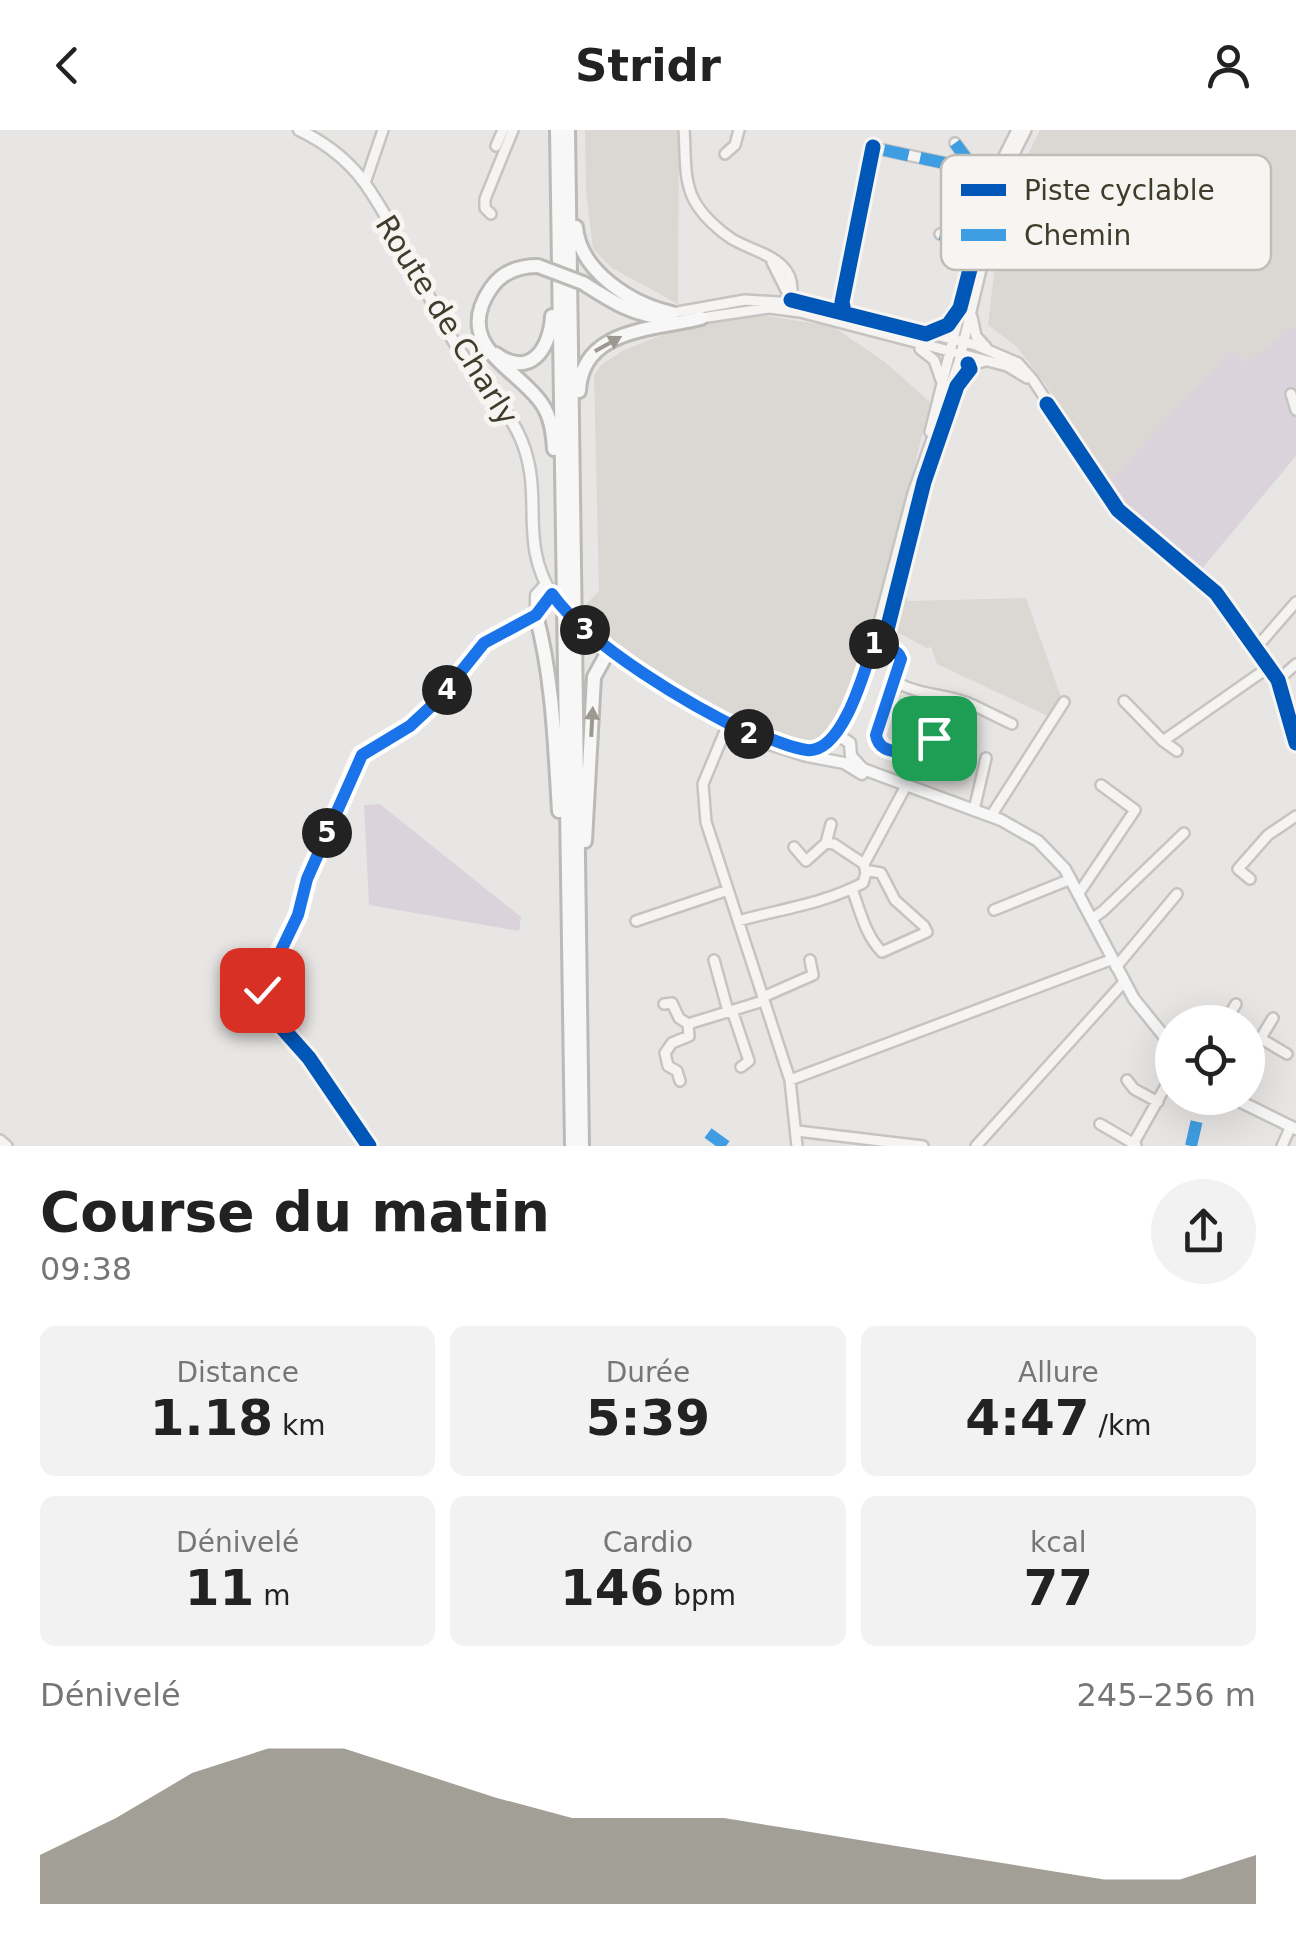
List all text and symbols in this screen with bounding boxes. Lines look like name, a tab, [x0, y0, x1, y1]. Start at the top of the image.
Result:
icon: back	[40, 38, 95, 93]
icon: person	[1201, 38, 1256, 93]
text: Stridr	[575, 39, 721, 92]
legend	[941, 155, 1271, 270]
text: Piste cyclable	[1024, 174, 1215, 207]
street label: Route de Charly	[368, 209, 526, 431]
text: Chemin	[1024, 219, 1131, 252]
one-way arrow	[593, 335, 622, 352]
pin: 3	[560, 605, 610, 655]
text: 3	[575, 613, 595, 646]
pin: 1	[849, 619, 899, 669]
text: 1	[864, 627, 884, 660]
pin: 4	[422, 665, 472, 715]
text: 4	[437, 673, 457, 706]
pin	[892, 696, 977, 781]
one-way arrow	[584, 705, 600, 737]
pin: 2	[724, 709, 774, 759]
icon: arrive	[907, 711, 962, 766]
text: 2	[739, 717, 759, 750]
pin: 5	[302, 808, 352, 858]
text: 5	[317, 816, 337, 849]
pin	[220, 948, 305, 1033]
icon: check	[235, 963, 290, 1018]
map controls	[1155, 1005, 1265, 1115]
button: locate	[1155, 1005, 1265, 1115]
button: share	[1151, 1179, 1256, 1284]
text: Course du matin	[40, 1180, 550, 1244]
text: 09:38	[40, 1250, 132, 1288]
text: Distance	[176, 1356, 299, 1389]
text: Durée	[606, 1356, 690, 1389]
text: Allure	[1018, 1356, 1099, 1389]
text: 1.18	[150, 1389, 273, 1447]
text: 5:39	[586, 1389, 710, 1447]
text: 4:47	[965, 1389, 1090, 1447]
text: km	[273, 1409, 326, 1442]
text: /km	[1090, 1409, 1151, 1442]
text: Dénivelé	[176, 1526, 299, 1559]
text: Cardio	[603, 1526, 693, 1559]
text: kcal	[1030, 1526, 1087, 1559]
text: 11	[185, 1559, 254, 1617]
text: 146	[560, 1559, 664, 1617]
text: 77	[1024, 1559, 1093, 1617]
text: m	[254, 1579, 291, 1612]
text: bpm	[664, 1579, 736, 1612]
text: Dénivelé	[40, 1676, 181, 1714]
text: 245–256 m	[1077, 1676, 1256, 1714]

